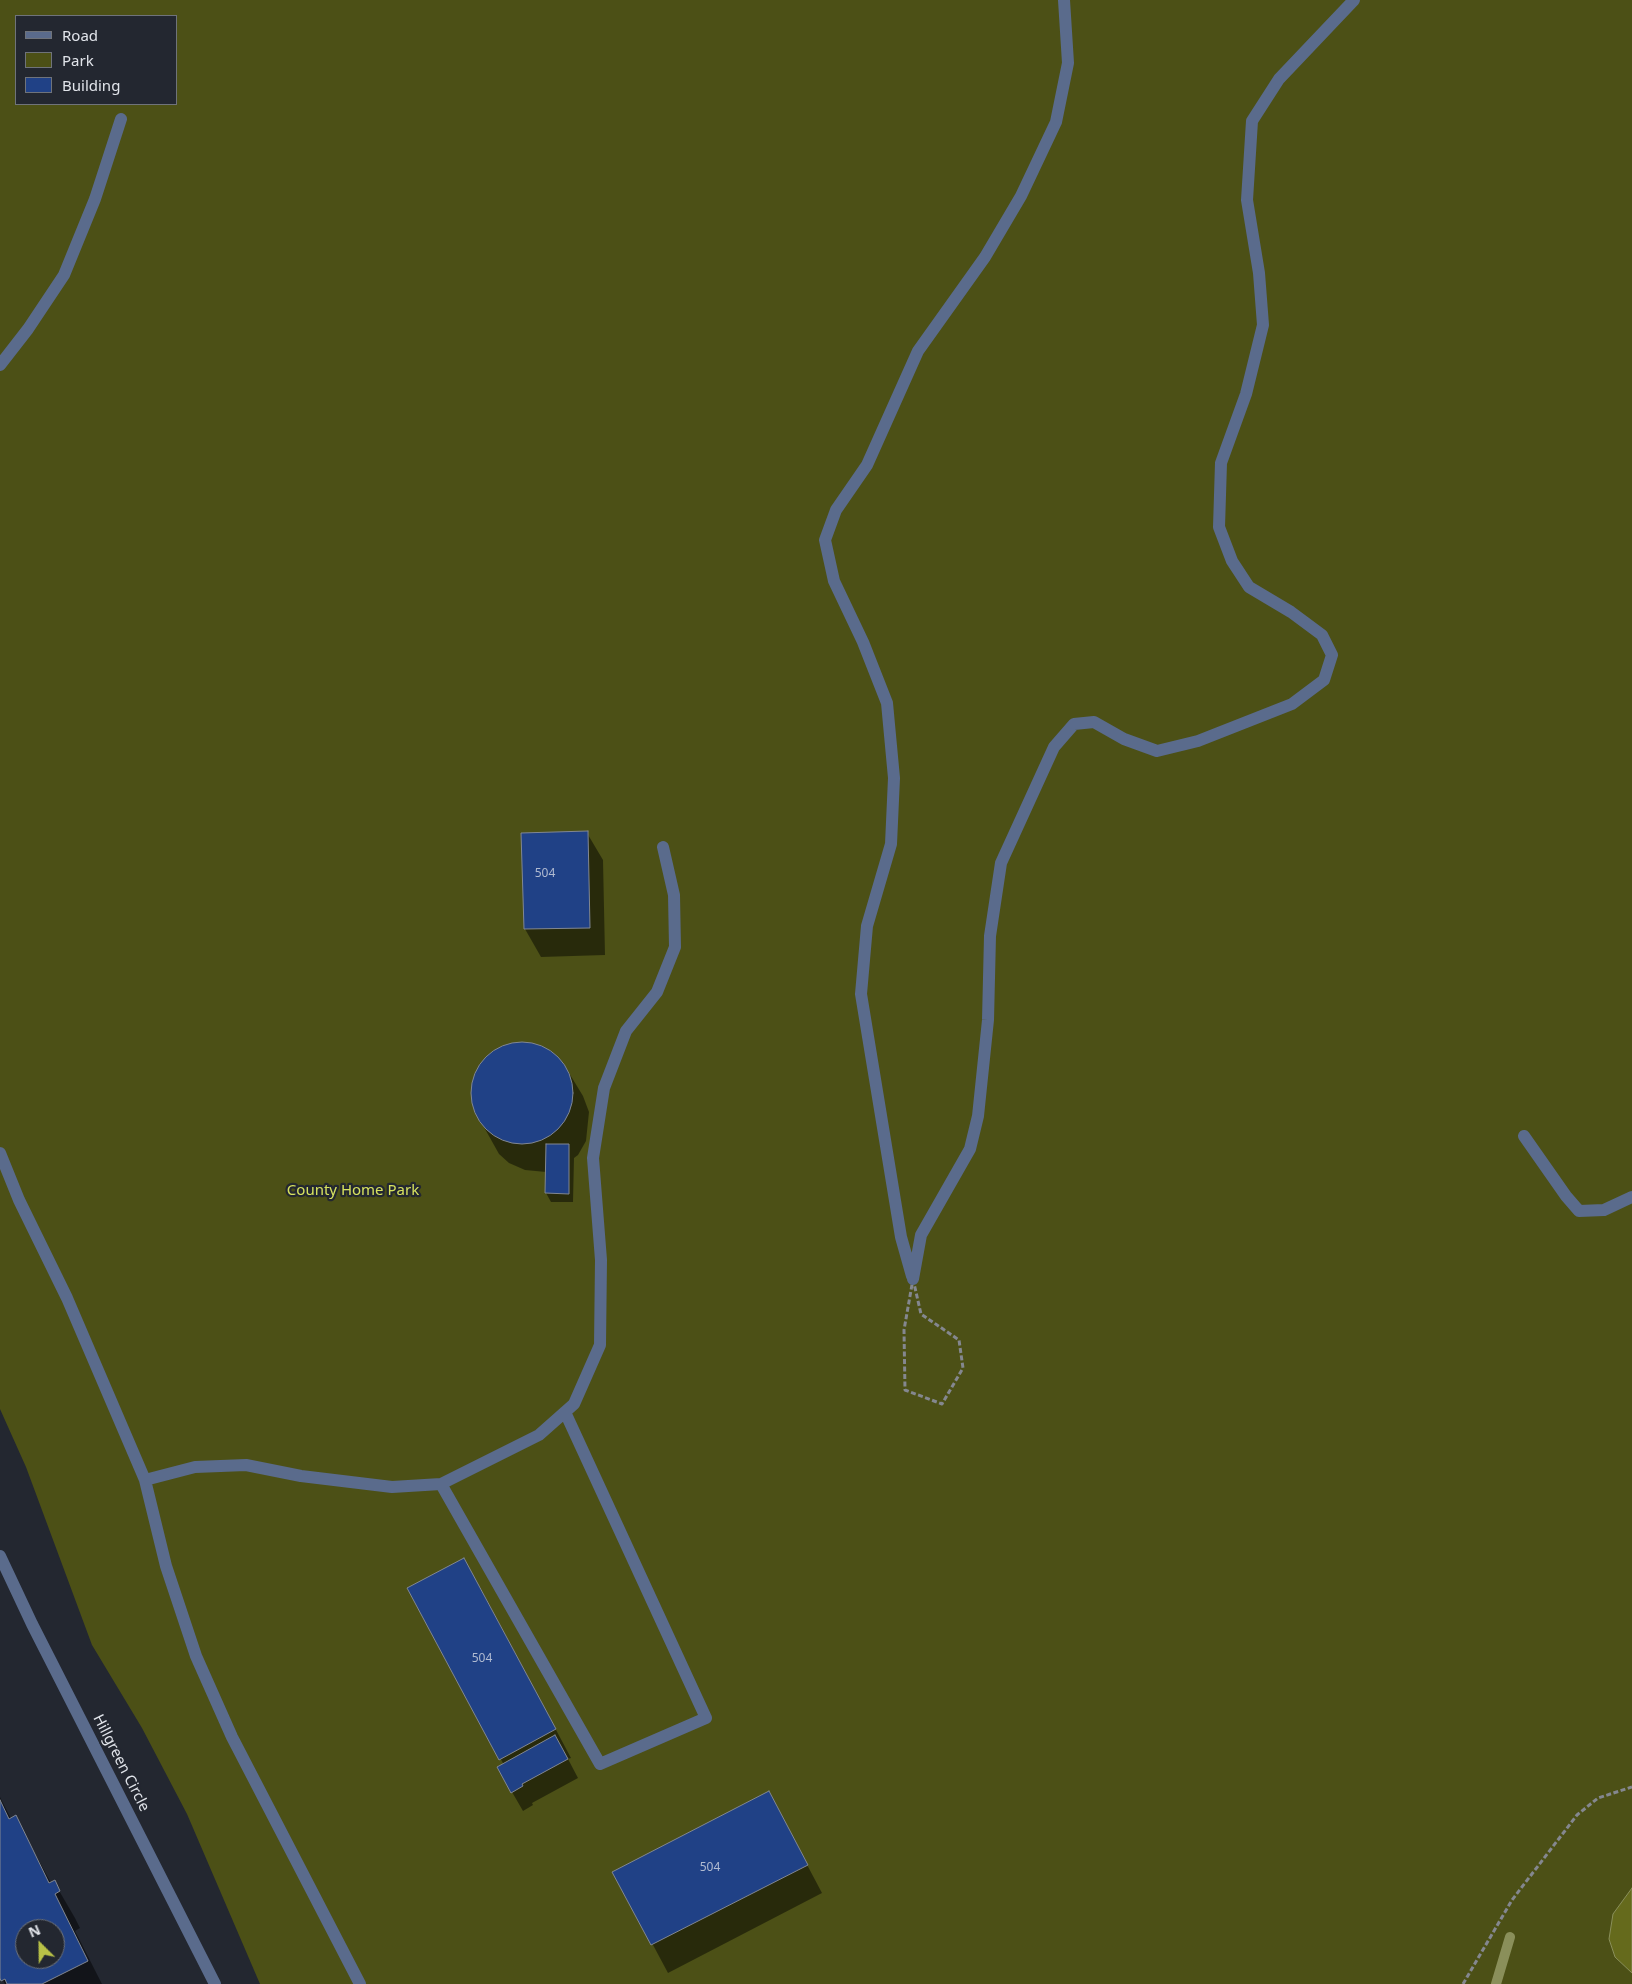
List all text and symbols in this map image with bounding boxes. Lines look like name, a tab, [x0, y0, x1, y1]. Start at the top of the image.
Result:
legend	[15, 15, 178, 105]
text: Road	[62, 25, 98, 45]
text: Park	[62, 50, 94, 70]
text: Building	[62, 75, 120, 95]
house number: 504	[535, 867, 555, 881]
park label: County Home Park	[287, 1182, 419, 1200]
house number: 504	[472, 1652, 492, 1666]
street label: Hillgreen Circle	[89, 1711, 153, 1815]
house number: 504	[700, 1861, 720, 1875]
north arrow	[15, 1919, 65, 1969]
text: N	[25, 1920, 43, 1942]

